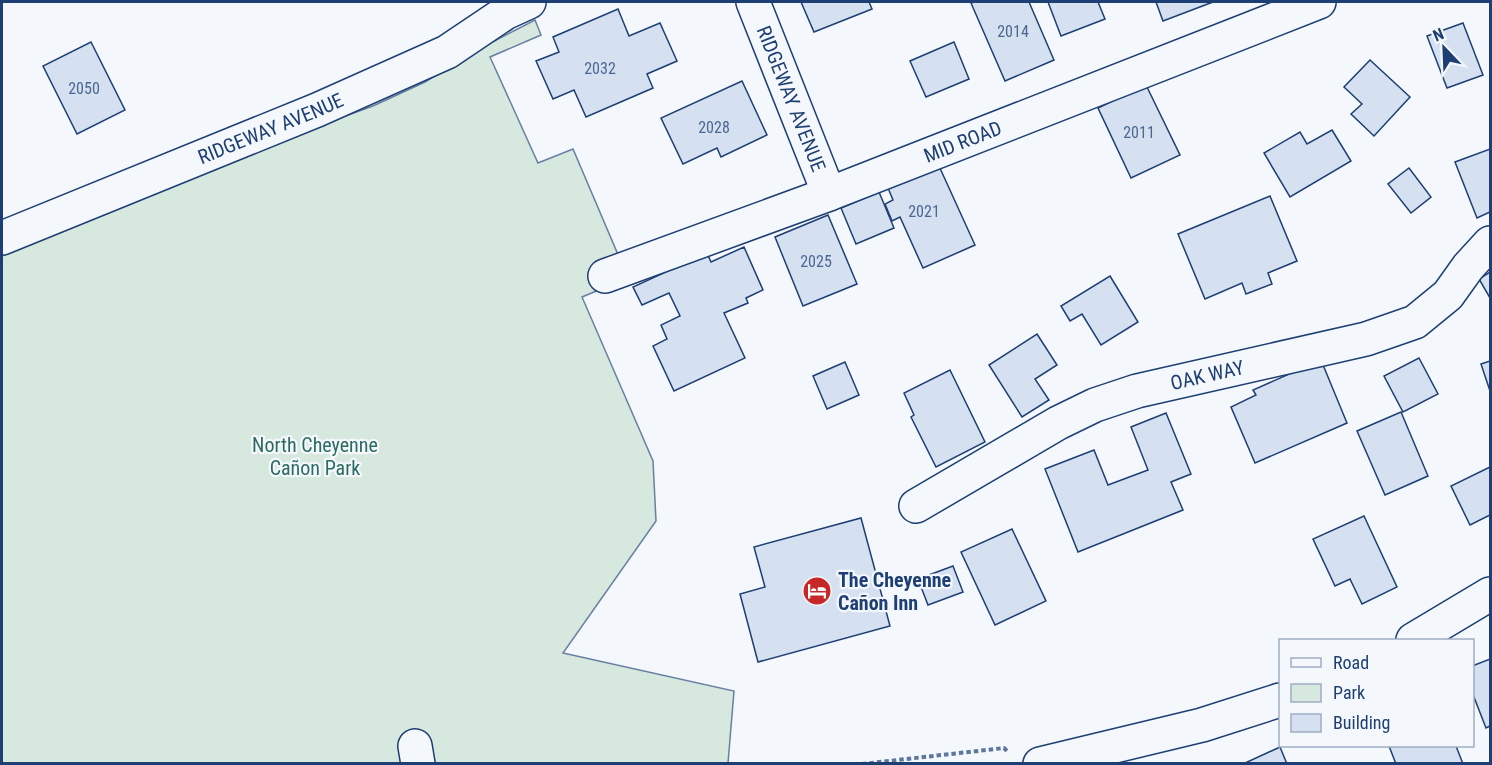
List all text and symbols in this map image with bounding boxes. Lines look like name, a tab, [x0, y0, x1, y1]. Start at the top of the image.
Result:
north arrow	[1414, 18, 1474, 78]
street label: RIDGEWAY AVENUE	[752, 22, 831, 175]
house number: 2014	[997, 22, 1029, 41]
text: N	[1430, 24, 1447, 45]
house number: 2032	[584, 59, 616, 78]
house number: 2050	[68, 79, 100, 98]
street label: RIDGEWAY AVENUE	[194, 88, 347, 169]
street label: MID ROAD	[920, 116, 1005, 168]
house number: 2028	[698, 118, 730, 137]
house number: 2011	[1123, 123, 1155, 142]
house number: 2021	[908, 202, 940, 221]
house number: 2025	[800, 252, 832, 271]
street label: OAK WAY	[1168, 355, 1247, 395]
park label: North Cheyenne Cañon Park	[252, 433, 378, 480]
place label: The Cheyenne Cañon Inn	[838, 568, 951, 615]
hotel icon: The Cheyenne Cañon Inn	[801, 575, 833, 607]
legend	[1279, 639, 1474, 747]
text: Road	[1333, 652, 1369, 673]
text: Park	[1333, 682, 1365, 703]
text: Building	[1333, 712, 1390, 733]

